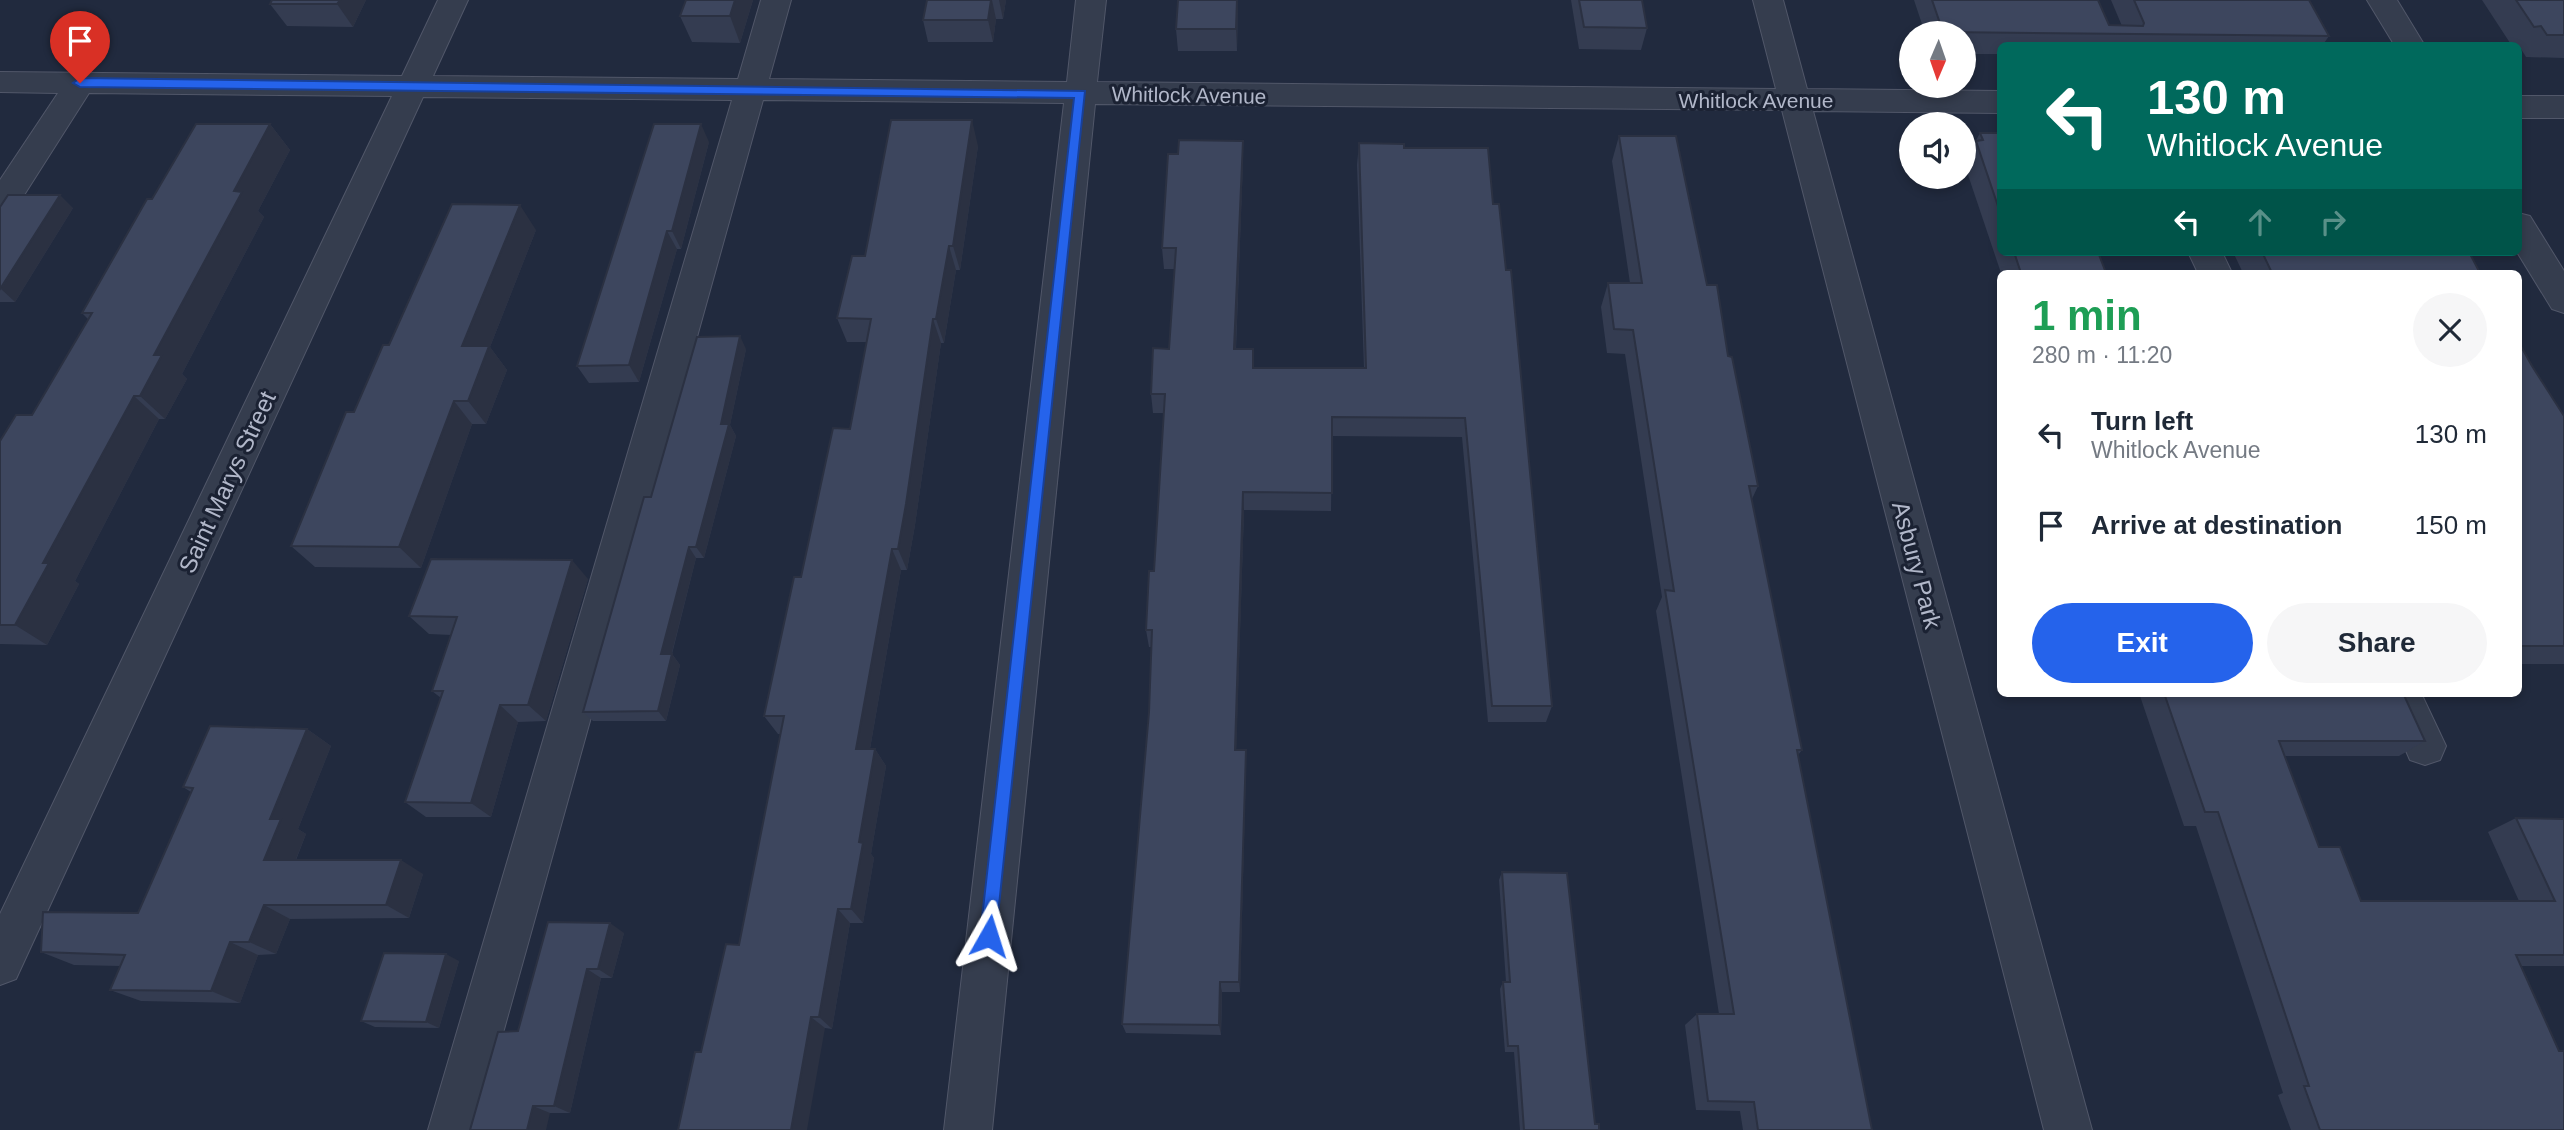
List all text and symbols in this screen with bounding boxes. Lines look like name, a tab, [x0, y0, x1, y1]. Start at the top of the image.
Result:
pin	[50, 11, 110, 83]
north arrow	[1899, 21, 1976, 98]
map controls	[1899, 21, 1976, 189]
icon: arrive	[61, 22, 99, 60]
icon: left	[2032, 70, 2123, 161]
text: 130 m	[2147, 70, 2286, 124]
street label: Whitlock Avenue	[1111, 82, 1267, 108]
street label: Whitlock Avenue	[1679, 89, 1833, 112]
button: sound	[1899, 112, 1976, 189]
text: Whitlock Avenue	[2147, 127, 2383, 163]
icon: left	[2168, 203, 2206, 241]
icon: ahead	[2241, 203, 2279, 241]
icon: right	[2314, 203, 2352, 241]
text: 1 min	[2032, 292, 2142, 339]
button: close	[2413, 293, 2487, 367]
text: 280 m · 11:20	[2032, 342, 2172, 368]
street label: Saint Marys Street	[173, 387, 281, 577]
text: Turn left	[2091, 406, 2193, 436]
icon: left	[2032, 416, 2070, 454]
text: 130 m	[2415, 419, 2487, 449]
text: Whitlock Avenue	[2091, 437, 2261, 463]
street label: Asbury Park	[1887, 498, 1947, 633]
icon: arrive	[2032, 507, 2070, 545]
text: Arrive at destination	[2091, 510, 2342, 540]
text: 150 m	[2415, 510, 2487, 540]
button: Exit	[2032, 603, 2253, 683]
button: Share	[2267, 603, 2487, 683]
position arrow	[952, 899, 1026, 973]

